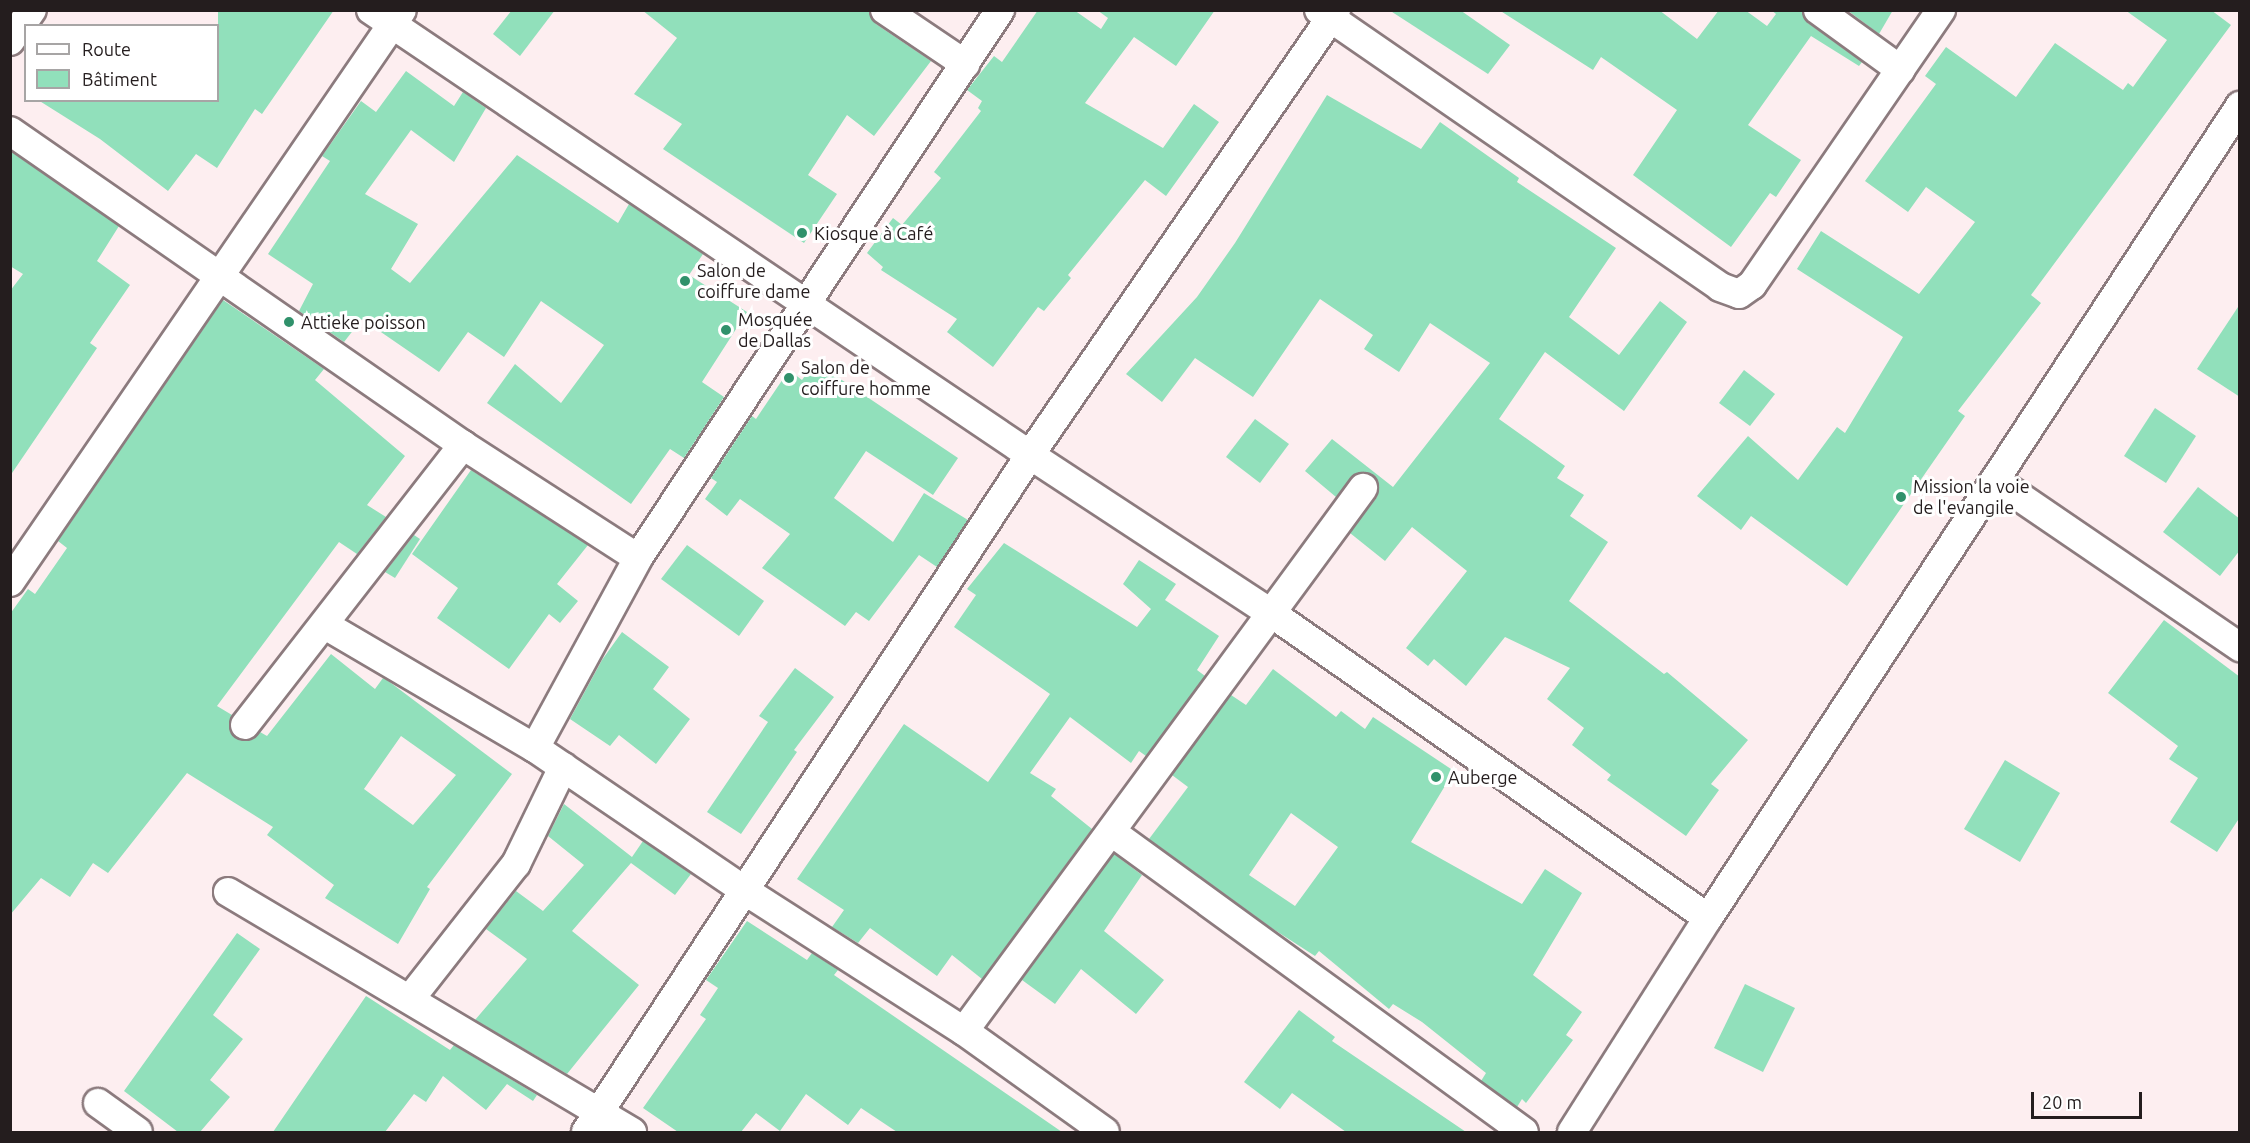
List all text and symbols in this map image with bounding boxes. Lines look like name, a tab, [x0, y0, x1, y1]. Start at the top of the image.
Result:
legend	[24, 24, 219, 102]
text: Route	[82, 39, 131, 59]
text: Bâtiment	[82, 69, 157, 89]
place label: Kiosque à Café	[814, 222, 933, 244]
marker: Kiosque à Café	[795, 226, 809, 240]
place label: Salon de coiffure dame	[697, 260, 810, 302]
marker: Salon de coiffure dame	[678, 274, 692, 288]
place label: Mosquée de Dallas	[738, 309, 813, 352]
place label: Attieke poisson	[301, 311, 426, 333]
marker: Attieke poisson	[282, 315, 296, 329]
marker: Mosquée de Dallas	[719, 323, 733, 337]
place label: Salon de coiffure homme	[801, 357, 931, 400]
marker: Salon de coiffure homme	[782, 371, 796, 385]
place label: Mission la voie de l'evangile	[1913, 476, 2030, 518]
marker: Mission la voie de l'evangile	[1894, 490, 1908, 504]
place label: Auberge	[1448, 766, 1518, 788]
marker: Auberge	[1429, 770, 1443, 784]
scale bar	[2034, 1080, 2145, 1118]
text: 20 m	[2042, 1092, 2082, 1112]

